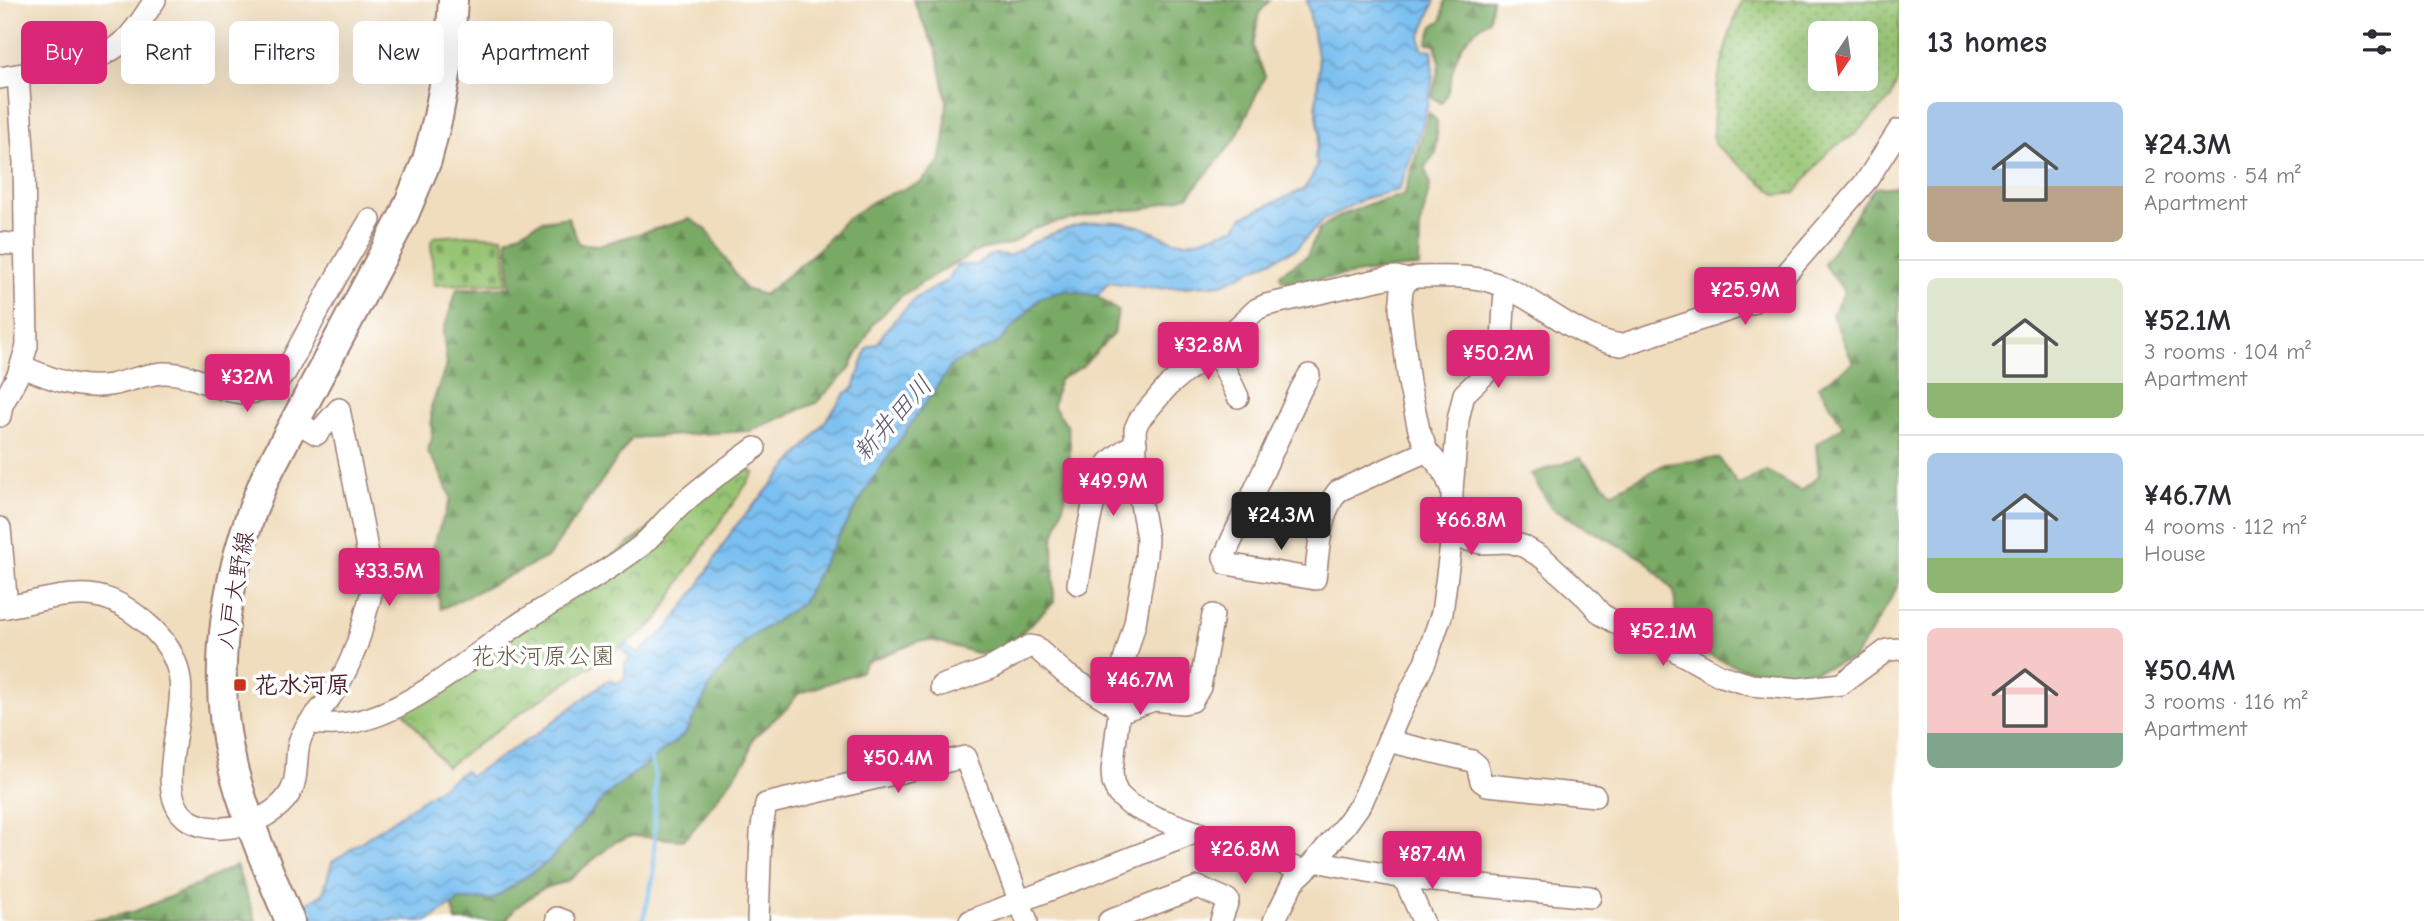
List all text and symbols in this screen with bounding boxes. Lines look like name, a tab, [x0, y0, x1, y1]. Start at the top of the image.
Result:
chip: Buy	[21, 21, 107, 84]
chip: Rent	[121, 21, 215, 84]
chip: Filters	[229, 21, 339, 84]
chip: New	[353, 21, 444, 84]
chip: Apartment	[458, 21, 613, 84]
north arrow	[1808, 21, 1878, 91]
map controls	[1808, 21, 1878, 91]
icon: filters	[2358, 23, 2396, 61]
text: 13 homes	[1927, 25, 2047, 60]
text: ¥24.3M	[2144, 127, 2231, 162]
icon: home	[1983, 130, 2067, 214]
text: 2 rooms · 54 m²	[2144, 162, 2301, 189]
text: Apartment	[2144, 189, 2247, 216]
pin: ¥25.9M	[1688, 268, 1802, 327]
text: ¥25.9M	[1710, 276, 1780, 303]
text: ¥52.1M	[2144, 303, 2231, 338]
icon: home	[1983, 306, 2067, 390]
pin: ¥32.8M	[1151, 322, 1265, 382]
pin: ¥50.2M	[1441, 330, 1555, 390]
text: ¥32.8M	[1174, 331, 1242, 358]
text: 3 rooms · 104 m²	[2144, 338, 2311, 365]
text: ¥50.2M	[1463, 339, 1533, 366]
pin: ¥32M	[206, 354, 288, 414]
text: ¥32M	[221, 363, 273, 390]
text: Apartment	[2144, 365, 2247, 392]
water label: 新井田川	[847, 370, 939, 468]
pin: ¥49.9M	[1056, 458, 1170, 518]
text: ¥49.9M	[1079, 467, 1147, 494]
text: ¥46.7M	[2144, 478, 2232, 513]
icon: home	[1983, 481, 2067, 565]
pin: ¥24.3M	[1224, 492, 1338, 552]
pin: ¥66.8M	[1414, 498, 1528, 557]
text: ¥24.3M	[1248, 501, 1314, 528]
text: ¥66.8M	[1436, 506, 1506, 533]
text: 4 rooms · 112 m²	[2144, 513, 2307, 540]
street label: 八戸大野線	[211, 528, 259, 652]
text: House	[2144, 540, 2206, 567]
pin: ¥33.5M	[332, 548, 446, 608]
text: ¥33.5M	[355, 557, 423, 584]
pin: ¥52.1M	[1606, 608, 1720, 668]
text: ¥52.1M	[1630, 617, 1696, 644]
park label: 花水河原公園	[471, 642, 615, 670]
text: ¥50.4M	[2144, 653, 2236, 688]
icon: home	[1983, 656, 2067, 740]
pin: ¥46.7M	[1083, 658, 1197, 717]
text: ¥46.7M	[1106, 666, 1174, 693]
place label: 花水河原	[254, 671, 350, 699]
marker: 花水河原	[232, 677, 248, 693]
text: 3 rooms · 116 m²	[2144, 688, 2308, 715]
text: Apartment	[2144, 715, 2247, 742]
pin: ¥50.4M	[841, 736, 955, 795]
text: ¥50.4M	[863, 744, 933, 771]
pin: ¥26.8M	[1188, 826, 1302, 886]
pin: ¥87.4M	[1375, 832, 1489, 891]
text: ¥26.8M	[1210, 835, 1280, 862]
text: ¥87.4M	[1399, 840, 1465, 867]

